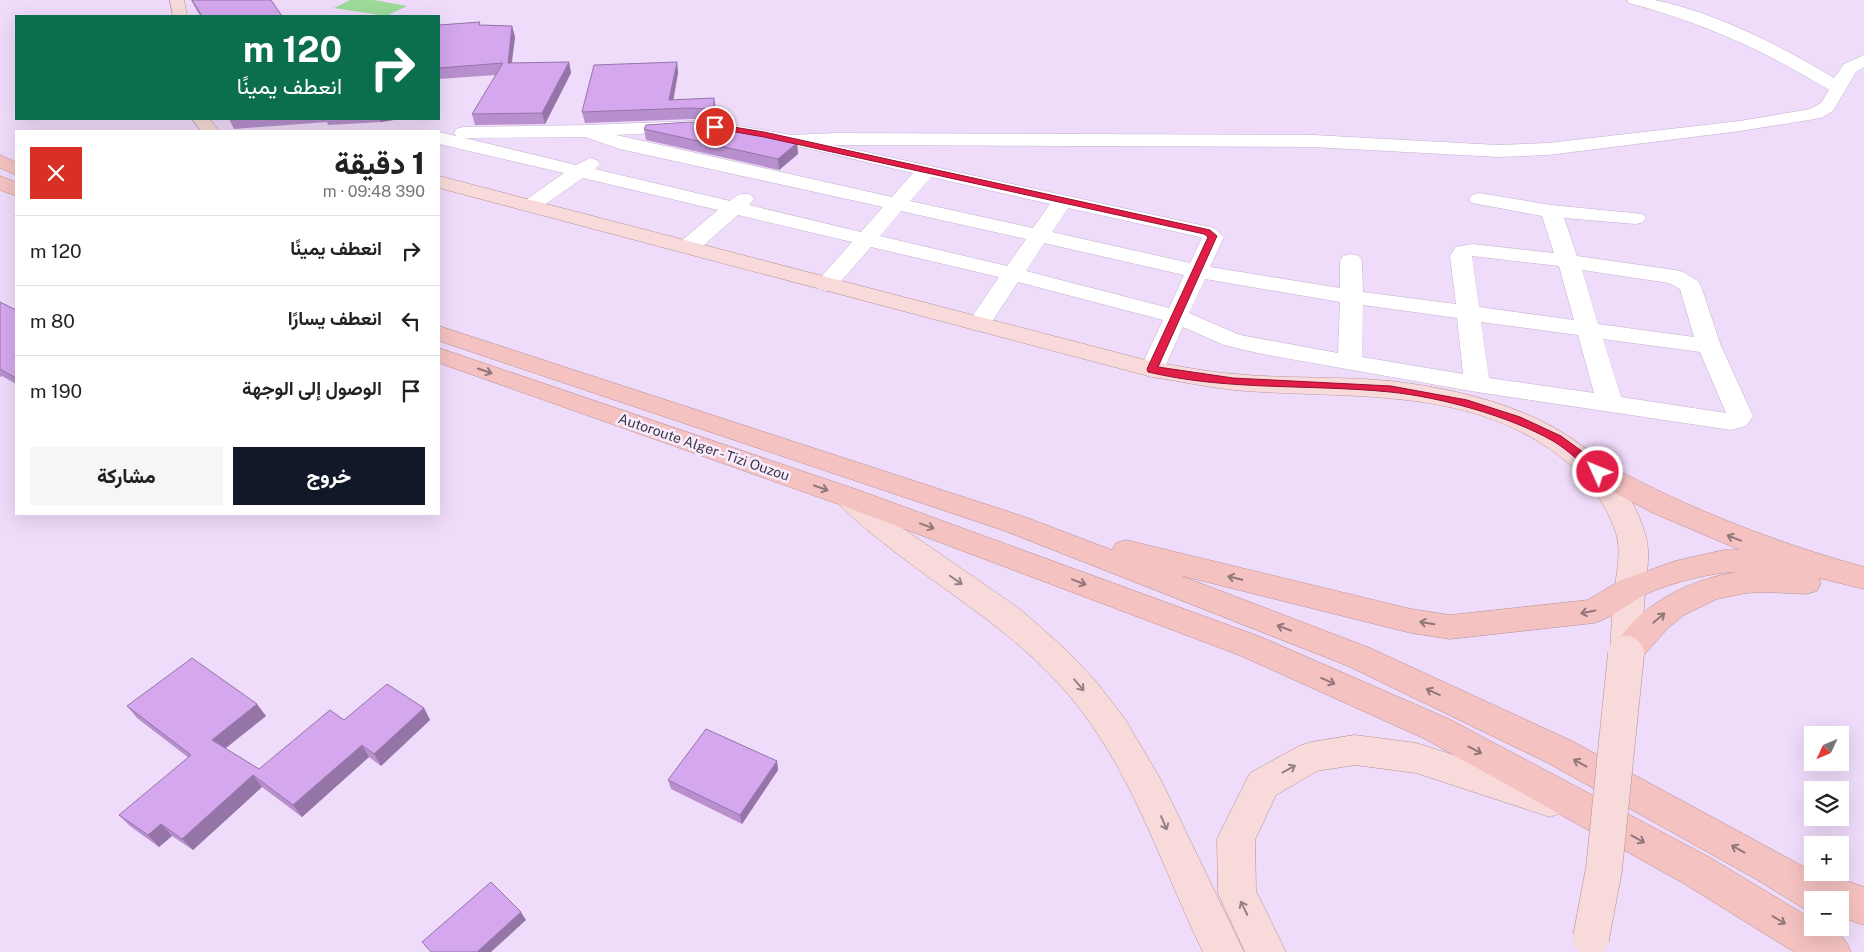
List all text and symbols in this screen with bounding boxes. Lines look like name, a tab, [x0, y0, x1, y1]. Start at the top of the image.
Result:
text: 120 m	[243, 29, 342, 70]
icon: right	[360, 35, 425, 100]
text: انعطف يمينًا	[237, 73, 342, 99]
pin	[694, 106, 736, 148]
icon: arrive	[701, 113, 729, 141]
text: 1 دقيقة	[334, 145, 425, 181]
button: close	[30, 147, 82, 199]
text: 390 m · 09:48	[323, 182, 425, 201]
text: انعطف يمينًا	[290, 237, 382, 259]
icon: right	[397, 237, 425, 265]
text: 120 m	[30, 240, 82, 262]
text: انعطف يسارًا	[288, 307, 382, 329]
icon: left	[397, 307, 425, 335]
text: 80 m	[30, 310, 75, 332]
one-way arrow	[476, 367, 492, 376]
text: الوصول إلى الوجهة	[242, 377, 382, 399]
icon: arrive	[397, 377, 425, 405]
text: 190 m	[30, 380, 82, 402]
street label: Autoroute Alger - Tizi Ouzou	[616, 410, 792, 484]
position arrow	[1571, 445, 1623, 497]
button: مشاركة	[30, 447, 223, 505]
button: خروج	[233, 447, 425, 505]
one-way arrow	[812, 484, 828, 493]
one-way arrow	[918, 522, 934, 531]
one-way arrow	[1727, 532, 1742, 542]
one-way arrow	[1227, 573, 1243, 582]
one-way arrow	[949, 575, 963, 585]
one-way arrow	[1071, 578, 1086, 587]
one-way arrow	[1580, 607, 1596, 617]
one-way arrow	[1652, 613, 1665, 624]
one-way arrow	[1419, 618, 1435, 628]
one-way arrow	[1277, 623, 1292, 632]
one-way arrow	[1320, 676, 1335, 686]
one-way arrow	[1073, 679, 1085, 692]
one-way arrow	[1426, 687, 1441, 697]
north arrow	[1804, 726, 1849, 771]
map controls	[1804, 726, 1849, 936]
one-way arrow	[1467, 745, 1482, 755]
one-way arrow	[1572, 758, 1587, 768]
one-way arrow	[1282, 764, 1297, 774]
button: layers	[1804, 781, 1849, 826]
one-way arrow	[1160, 815, 1170, 830]
one-way arrow	[1630, 834, 1645, 844]
button: +	[1804, 836, 1849, 881]
one-way arrow	[1730, 844, 1745, 854]
button: −	[1804, 891, 1849, 936]
one-way arrow	[1239, 901, 1248, 916]
one-way arrow	[1771, 916, 1785, 926]

